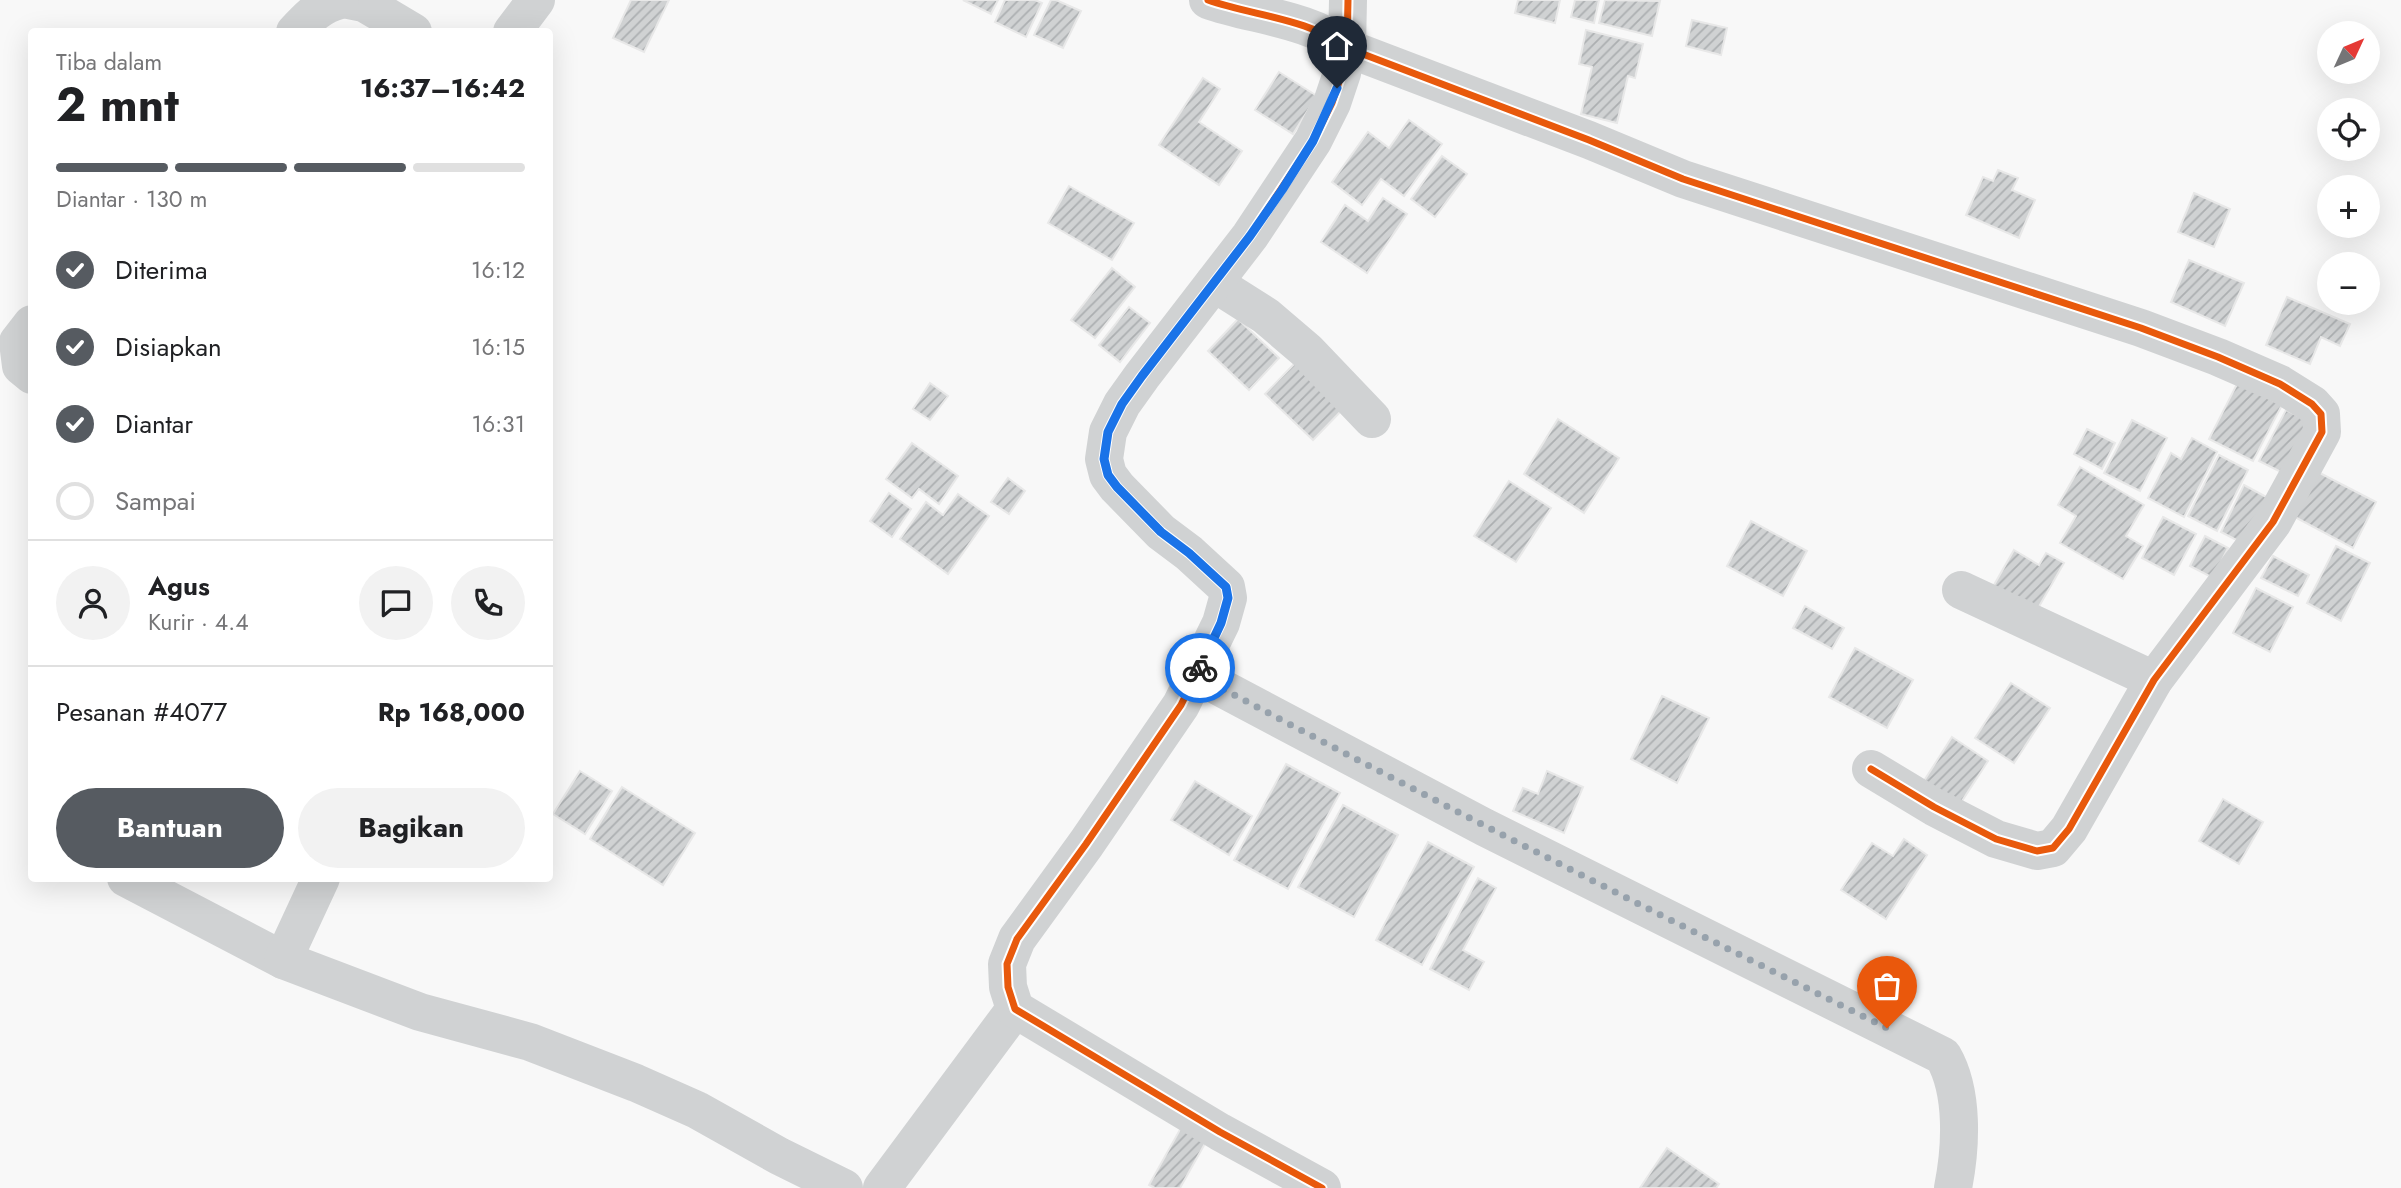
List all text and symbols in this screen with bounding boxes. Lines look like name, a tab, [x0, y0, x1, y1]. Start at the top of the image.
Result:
pin	[1307, 16, 1367, 88]
north arrow	[2317, 21, 2380, 84]
map controls	[2317, 21, 2380, 315]
icon: home	[1318, 27, 1356, 65]
text: Tiba dalam	[56, 45, 162, 79]
text: 16:37–16:42	[360, 69, 525, 107]
text: 2 mnt	[56, 72, 179, 138]
button: locate	[2317, 98, 2380, 161]
button: +	[2317, 175, 2380, 238]
text: Diantar · 130 m	[56, 182, 207, 216]
icon: check	[56, 251, 94, 289]
text: Diterima	[115, 251, 208, 289]
button: −	[2317, 252, 2380, 315]
text: 16:12	[471, 253, 525, 287]
icon: check	[56, 328, 94, 366]
text: Disiapkan	[115, 328, 222, 366]
text: 16:15	[471, 330, 525, 364]
icon: check	[56, 405, 94, 443]
text: Diantar	[115, 405, 193, 443]
text: 16:31	[472, 407, 525, 441]
text: Sampai	[115, 482, 196, 520]
button: person	[56, 566, 130, 640]
button: chat	[359, 566, 433, 640]
button: phone	[451, 566, 525, 640]
text: Agus	[148, 567, 210, 605]
text: Kurir · 4.4	[148, 605, 249, 639]
courier	[1165, 633, 1235, 703]
icon: bike	[1181, 649, 1219, 687]
text: Pesanan #4077	[56, 693, 227, 731]
text: Rp 168,000	[378, 693, 525, 731]
button: Bantuan	[56, 788, 284, 868]
button: Bagikan	[298, 788, 525, 868]
pin	[1857, 956, 1917, 1028]
icon: bag	[1868, 967, 1906, 1005]

